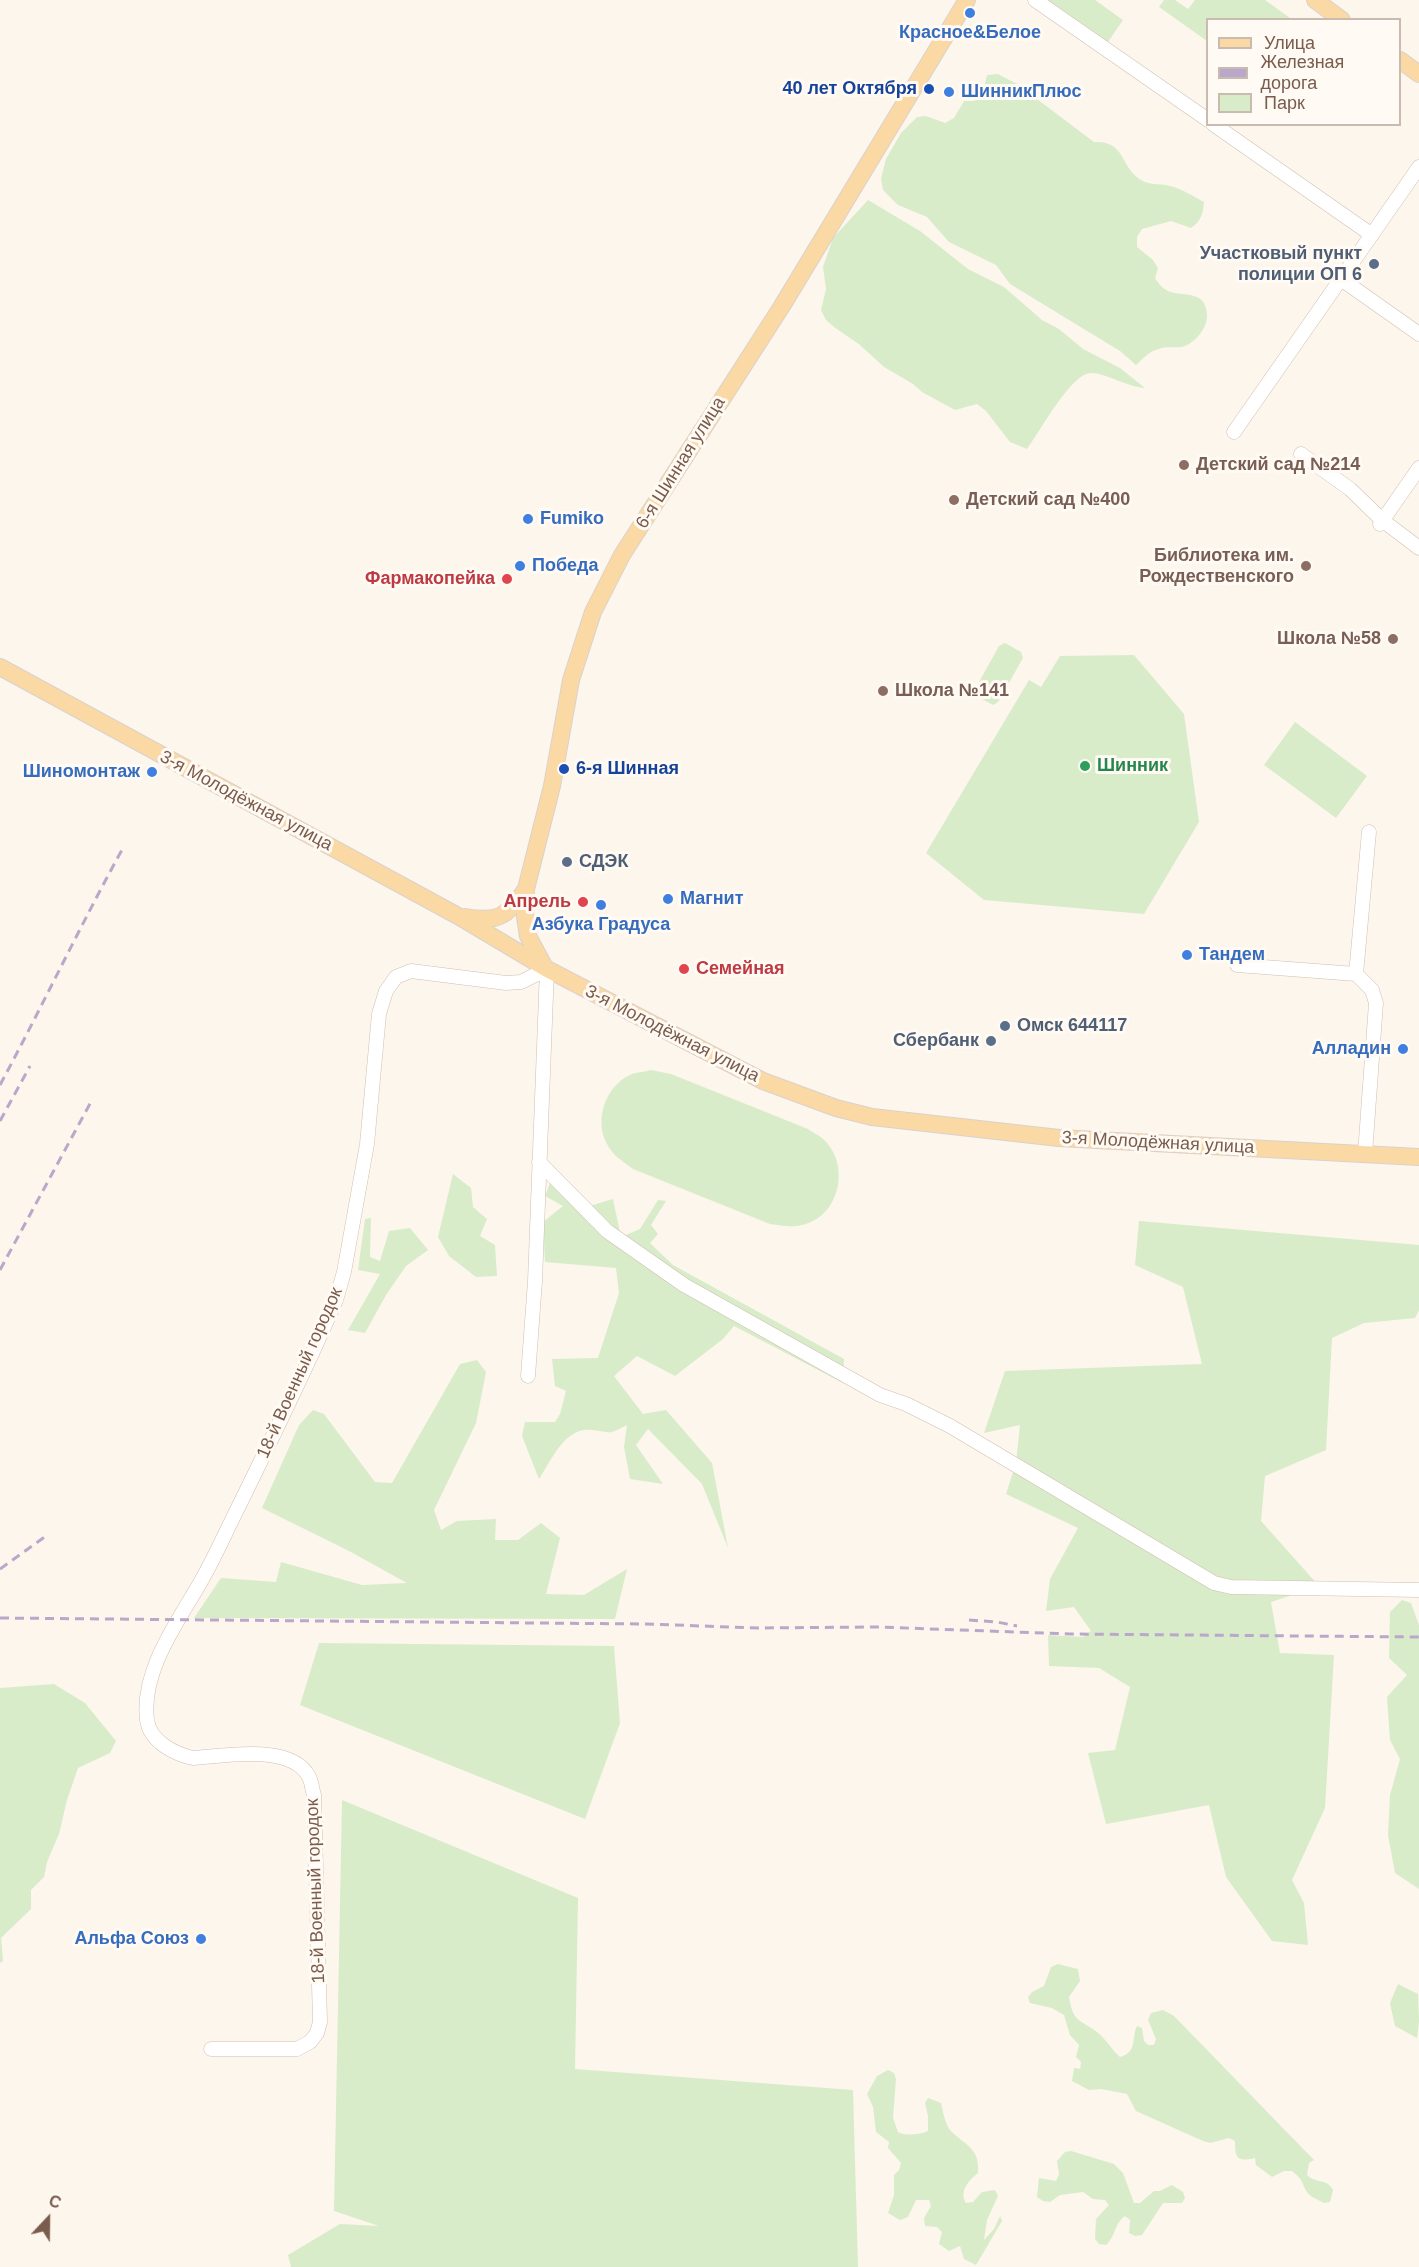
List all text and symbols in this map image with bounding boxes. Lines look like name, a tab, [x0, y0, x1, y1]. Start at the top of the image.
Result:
marker: Красное&Белое	[963, 6, 977, 20]
legend	[1206, 18, 1401, 126]
place label: Красное&Белое	[899, 22, 1041, 44]
text: Улица	[1264, 33, 1315, 53]
text: Железная дорога	[1260, 52, 1344, 93]
place label: 40 лет Октября	[782, 78, 917, 100]
place label: ШинникПлюс	[961, 81, 1081, 103]
marker: 40 лет Октября	[922, 82, 936, 96]
marker: ШинникПлюс	[942, 85, 956, 99]
text: Парк	[1264, 93, 1305, 113]
place label: Участковый пункт полиции ОП 6	[1200, 243, 1362, 286]
marker: Участковый пункт полиции ОП 6	[1367, 257, 1381, 271]
street label: 6-я Шинная улица	[632, 393, 730, 533]
place label: Детский сад №214	[1196, 454, 1360, 476]
marker: Детский сад №214	[1177, 458, 1191, 472]
place label: Детский сад №400	[966, 489, 1130, 511]
marker: Детский сад №400	[947, 493, 961, 507]
place label: Fumiko	[540, 508, 604, 530]
marker: Fumiko	[521, 512, 535, 526]
place label: Библиотека им. Рождественского	[1139, 545, 1294, 588]
place label: Победа	[532, 555, 598, 577]
marker: Победа	[513, 559, 527, 573]
marker: Библиотека им. Рождественского	[1299, 559, 1313, 573]
place label: Фармакопейка	[365, 568, 495, 590]
marker: Фармакопейка	[500, 572, 514, 586]
place label: Школа №58	[1277, 628, 1381, 650]
marker: Школа №58	[1386, 632, 1400, 646]
place label: Школа №141	[895, 680, 1009, 702]
marker: Школа №141	[876, 684, 890, 698]
street label: 3-я Молодёжная улица	[156, 746, 336, 856]
place label: Шинник	[1097, 755, 1168, 777]
place label: 6-я Шинная	[576, 758, 679, 780]
marker: Шинник	[1078, 759, 1092, 773]
place label: Шиномонтаж	[23, 761, 140, 783]
marker: 6-я Шинная	[557, 762, 571, 776]
marker: Шиномонтаж	[145, 765, 159, 779]
place label: СДЭК	[579, 851, 628, 873]
marker: СДЭК	[560, 855, 574, 869]
place label: Магнит	[680, 888, 743, 910]
place label: Апрель	[504, 891, 571, 913]
marker: Магнит	[661, 892, 675, 906]
marker: Апрель	[576, 895, 590, 909]
marker: Азбука Градуса	[594, 898, 608, 912]
place label: Азбука Градуса	[532, 914, 670, 936]
place label: Тандем	[1199, 944, 1265, 966]
marker: Тандем	[1180, 948, 1194, 962]
place label: Семейная	[696, 958, 785, 980]
marker: Семейная	[677, 962, 691, 976]
street label: 3-я Молодёжная улица	[581, 981, 763, 1087]
place label: Омск 644117	[1017, 1015, 1127, 1037]
marker: Омск 644117	[998, 1019, 1012, 1033]
place label: Сбербанк	[893, 1030, 979, 1052]
marker: Сбербанк	[984, 1034, 998, 1048]
place label: Алладин	[1312, 1038, 1391, 1060]
marker: Алладин	[1396, 1042, 1410, 1056]
street label: 3-я Молодёжная улица	[1061, 1127, 1255, 1159]
street label: 18-й Военный городок	[252, 1284, 348, 1462]
street label: 18-й Военный городок	[302, 1798, 330, 1984]
place label: Альфа Союз	[74, 1928, 189, 1950]
marker: Альфа Союз	[194, 1932, 208, 1946]
north arrow	[18, 2189, 78, 2249]
text: С	[46, 2192, 63, 2212]

